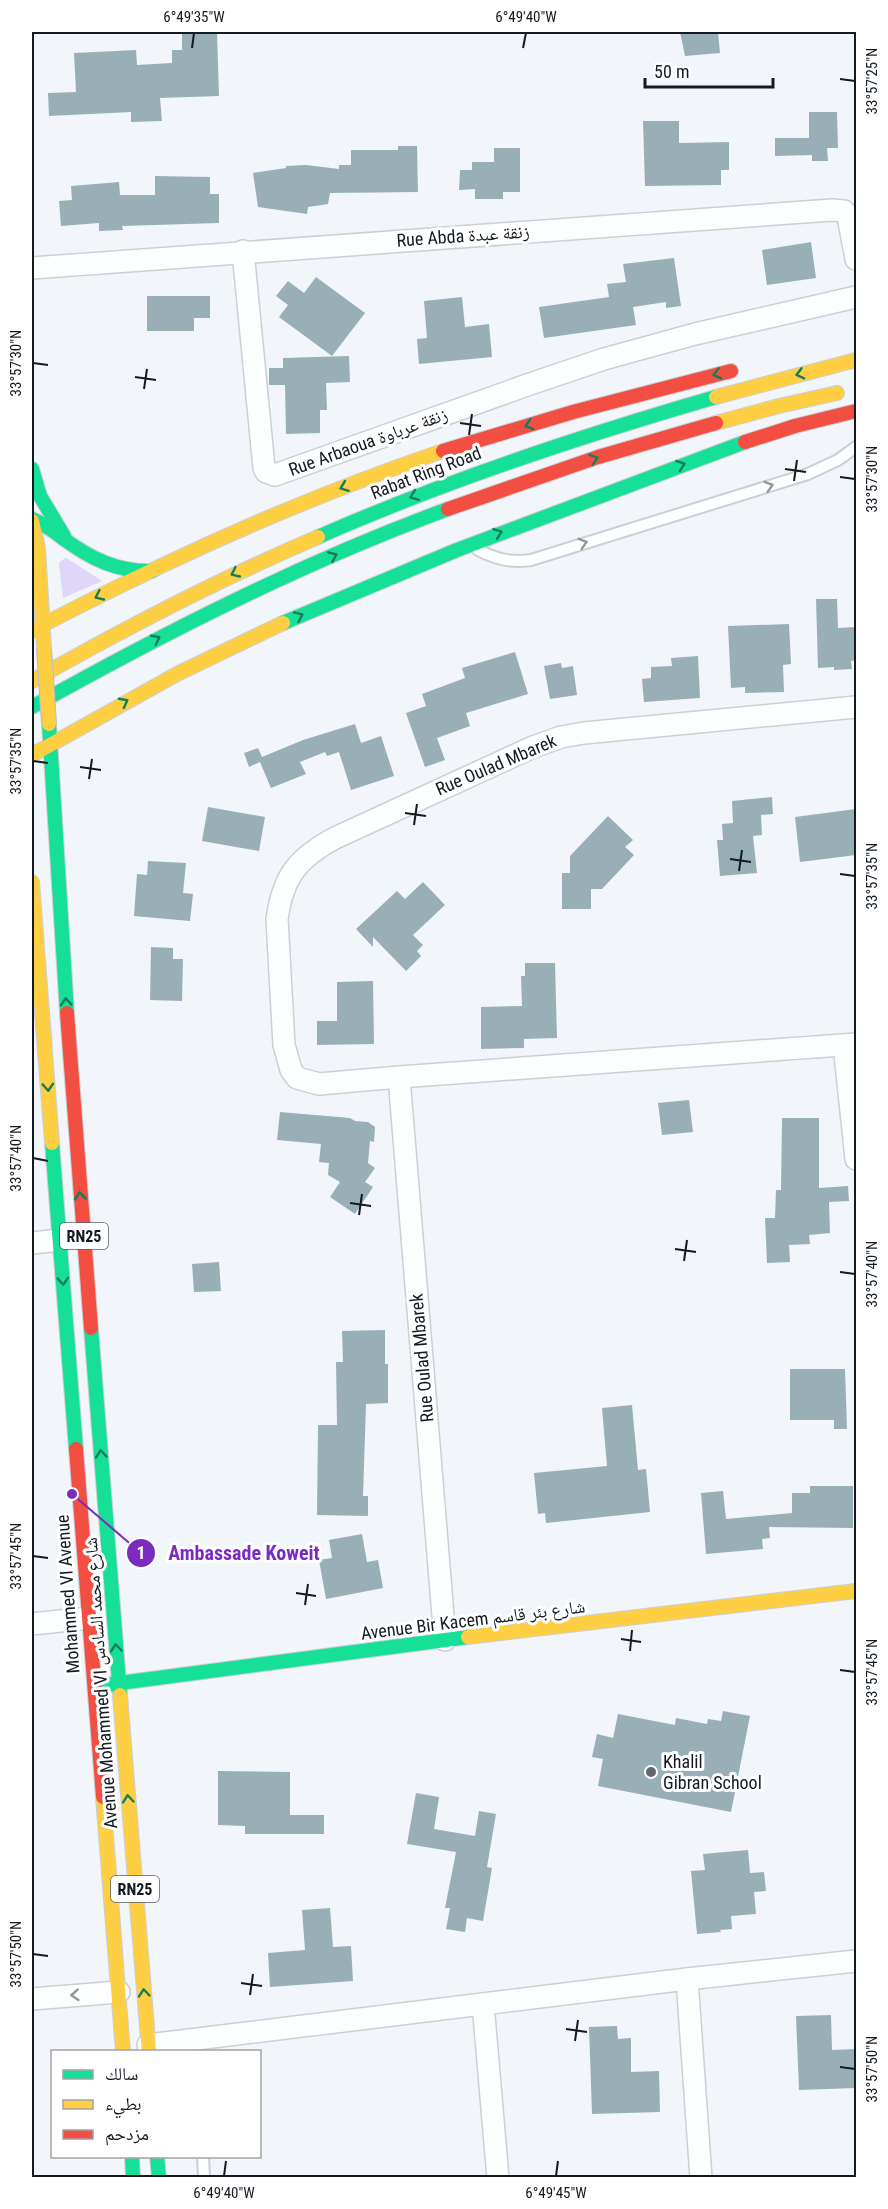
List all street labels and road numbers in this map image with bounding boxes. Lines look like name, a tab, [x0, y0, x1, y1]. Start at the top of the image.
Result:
street label: Rue Abda زنقة عبدة	[396, 220, 530, 251]
street label: Rue Arbaoua زنقة عرباوة	[286, 403, 450, 481]
street label: Rabat Ring Road	[368, 442, 484, 503]
street label: Rue Oulad Mbarek	[432, 730, 559, 799]
road number: RN25	[60, 1223, 108, 1249]
street label: Rue Oulad Mbarek	[405, 1293, 438, 1423]
street label: Mohammed VI Avenue	[51, 1514, 84, 1674]
street label: Avenue Mohammed VI شارع محمد السادس	[80, 1537, 122, 1829]
street label: Avenue Bir Kacem شارع بئر قاسم	[360, 1595, 587, 1646]
road number: RN25	[111, 1876, 159, 1902]

